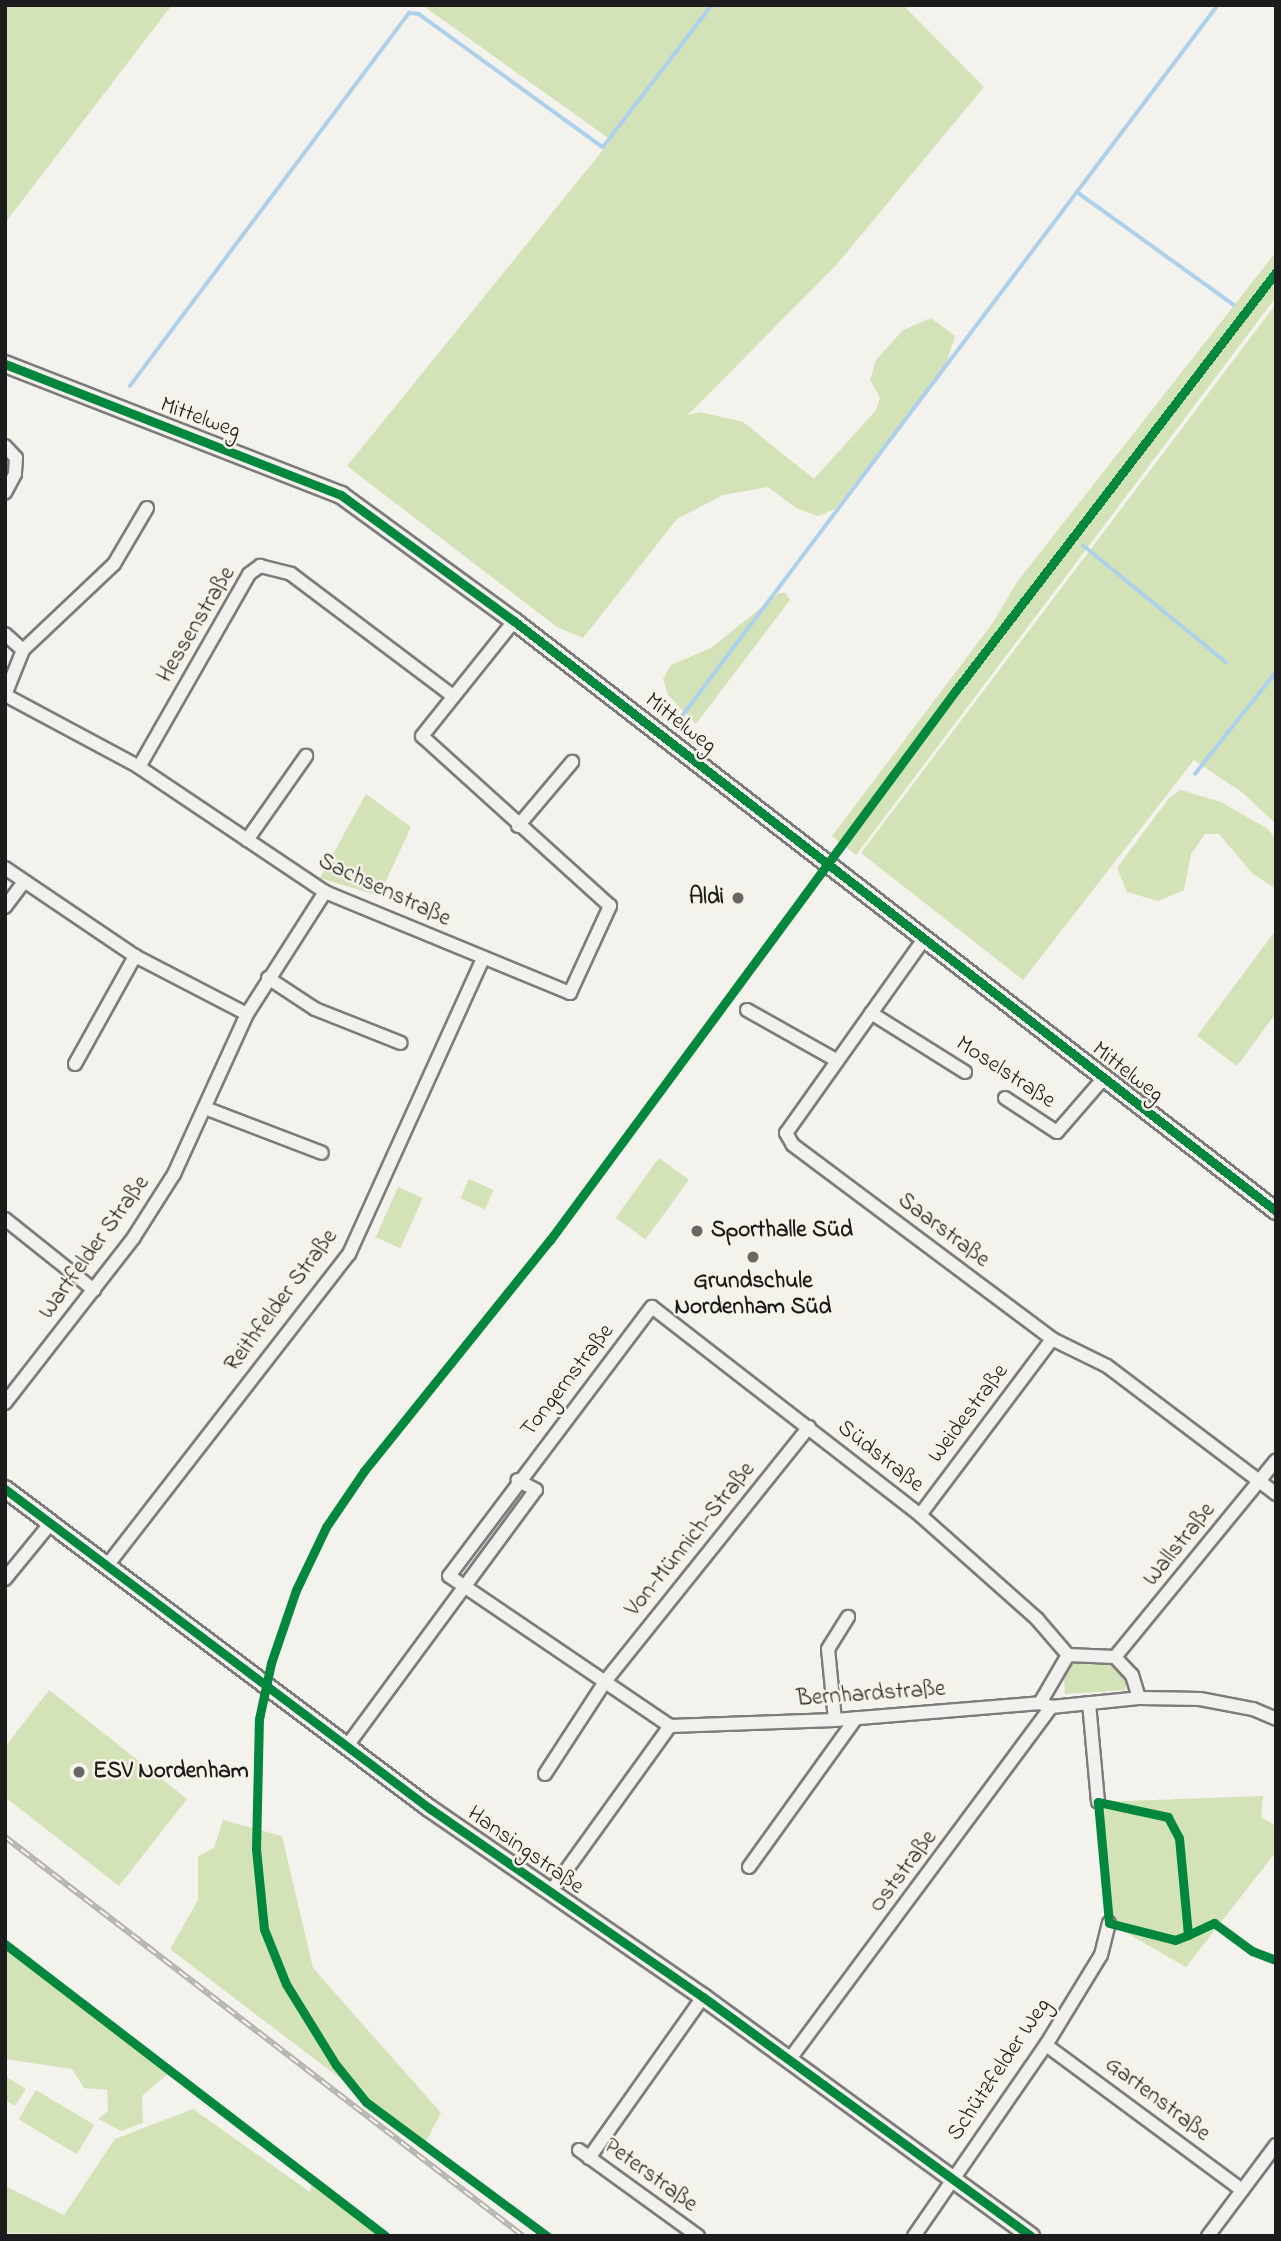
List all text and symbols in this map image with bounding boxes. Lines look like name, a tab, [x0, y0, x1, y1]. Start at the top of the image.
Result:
street label: Mittelweg	[156, 392, 244, 446]
street label: Hessenstraße	[152, 562, 242, 688]
street label: Mittelweg	[639, 687, 721, 761]
street label: Sachsenstraße	[313, 848, 455, 934]
place label: Aldi	[689, 884, 724, 912]
marker: Aldi	[730, 890, 746, 906]
street label: Moselstraße	[950, 1031, 1060, 1115]
street label: Mittelweg	[1086, 1036, 1168, 1110]
street label: Wartfelder Straße	[34, 1171, 156, 1325]
street label: Saarstraße	[892, 1187, 994, 1275]
place label: Sporthalle Süd	[711, 1217, 853, 1245]
marker: Sporthalle Süd	[689, 1223, 705, 1239]
street label: Reithfelder Straße	[219, 1224, 345, 1378]
marker: Grundschule Nordenham Süd	[745, 1249, 761, 1265]
place label: Grundschule Nordenham Süd	[675, 1268, 831, 1322]
street label: Tongernstraße	[515, 1319, 621, 1443]
street label: Weidestraße	[923, 1359, 1015, 1469]
street label: Südstraße	[831, 1415, 929, 1499]
street label: Von-Münnich-Straße	[620, 1457, 762, 1623]
street label: Wallstraße	[1138, 1498, 1222, 1592]
street label: Bernhardstraße	[796, 1676, 946, 1714]
place label: ESV Nordenham	[93, 1758, 249, 1786]
marker: ESV Nordenham	[71, 1764, 87, 1780]
street label: Hansingstraße	[461, 1801, 589, 1901]
street label: Oststraße	[864, 1825, 944, 1919]
street label: Schützfelder Weg	[942, 1994, 1058, 2146]
street label: Gartenstraße	[1099, 2051, 1215, 2149]
street label: Peterstraße	[598, 2133, 702, 2219]

